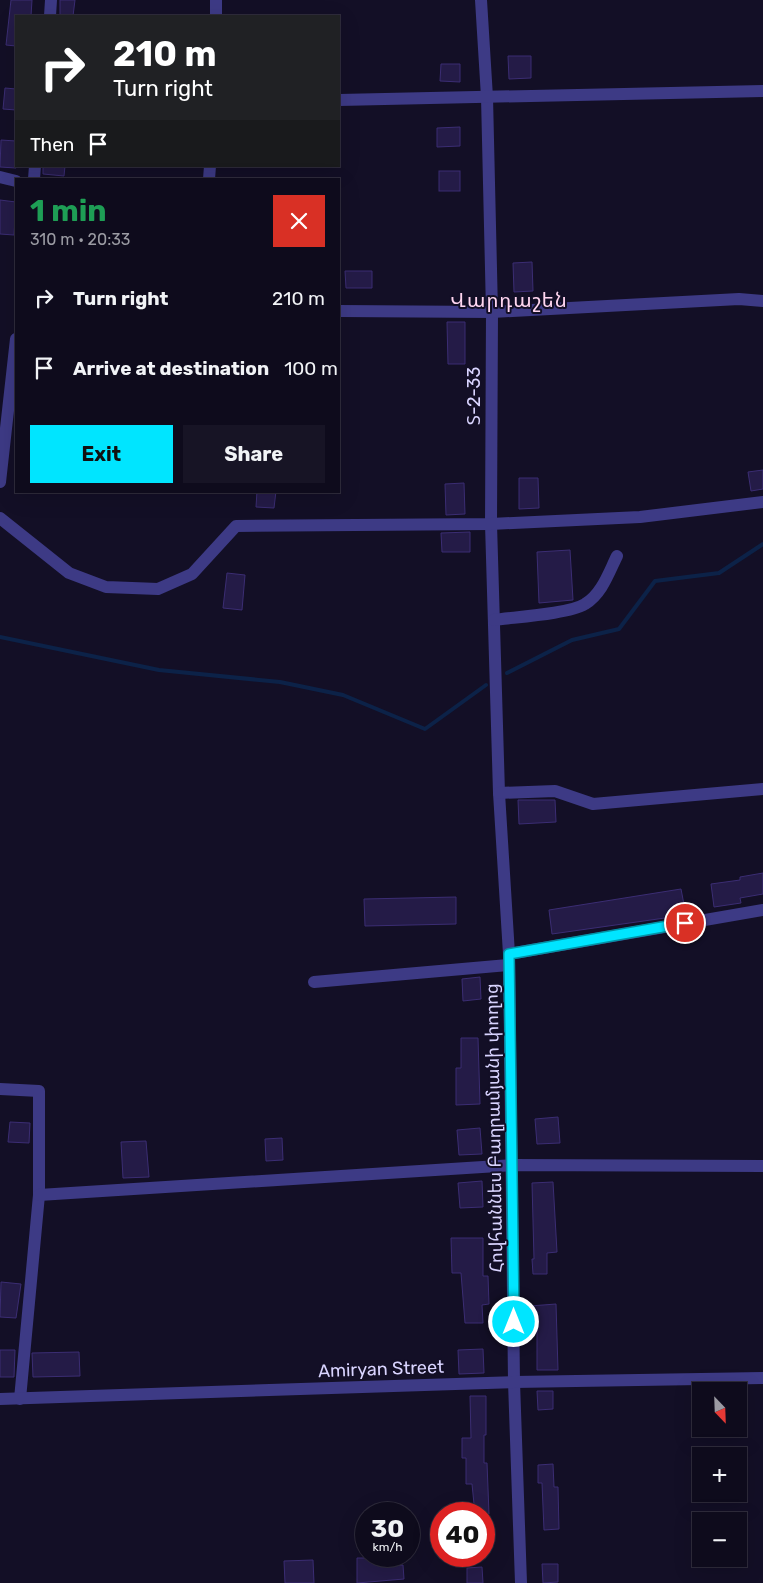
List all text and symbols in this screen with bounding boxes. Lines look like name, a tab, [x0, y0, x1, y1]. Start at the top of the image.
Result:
text: 210 m	[113, 33, 216, 75]
icon: right	[30, 35, 95, 100]
text: Turn right	[113, 75, 213, 102]
icon: arrive	[84, 130, 112, 158]
text: Then	[30, 133, 74, 156]
text: 1 min	[30, 193, 107, 229]
button: close	[273, 195, 325, 247]
text: 310 m · 20:33	[30, 230, 130, 249]
icon: right	[30, 284, 58, 312]
text: Turn right	[73, 287, 168, 310]
text: 210 m	[272, 287, 325, 310]
district label: Վարդաշեն	[450, 288, 568, 312]
icon: arrive	[30, 354, 58, 382]
text: Arrive at destination	[73, 357, 269, 380]
text: 100 m	[284, 357, 338, 380]
street label: Տ-2-33	[463, 367, 485, 425]
button: Exit	[30, 425, 173, 483]
button: Share	[183, 425, 325, 483]
pin	[664, 902, 706, 944]
icon: arrive	[671, 909, 699, 937]
street label: Հովհաննես Բաղրամյանի փողոց	[480, 983, 508, 1273]
position arrow	[487, 1295, 539, 1347]
street label: Amiryan Street	[318, 1356, 444, 1382]
north arrow	[692, 1382, 748, 1438]
map controls	[692, 1382, 747, 1567]
button: +	[692, 1447, 747, 1502]
speed limit sign: 40	[430, 1502, 495, 1567]
button: −	[692, 1512, 747, 1567]
text: 30	[371, 1514, 404, 1543]
text: km/h	[373, 1540, 402, 1554]

